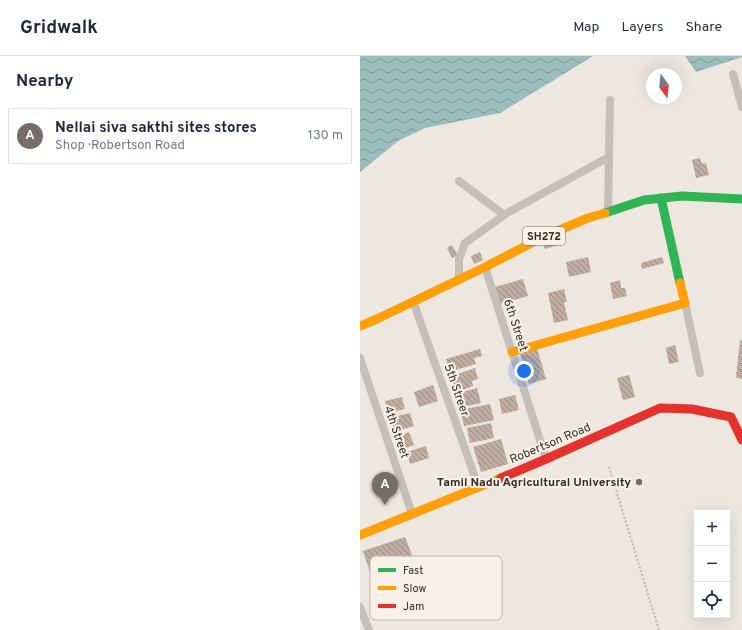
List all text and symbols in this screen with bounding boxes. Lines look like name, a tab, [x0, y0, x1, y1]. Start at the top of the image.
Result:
text: Gridwalk	[20, 16, 98, 40]
text: Map	[573, 19, 599, 36]
text: Layers	[621, 19, 663, 36]
text: Share	[685, 19, 722, 36]
north arrow	[646, 68, 682, 104]
text: Nearby	[16, 71, 73, 93]
text: Nellai siva sakthi sites stores	[55, 119, 257, 138]
text: A	[25, 128, 35, 144]
text: 130 m	[308, 128, 343, 144]
text: Shop · Robertson Road	[55, 138, 185, 154]
road number: SH272	[523, 227, 565, 245]
street label: 6th Street	[499, 297, 531, 353]
your location	[514, 361, 534, 381]
street label: 5th Streer	[440, 362, 473, 419]
street label: 4th Street	[380, 404, 412, 461]
street label: Robertson Road	[507, 420, 593, 468]
pin: A	[372, 472, 398, 505]
place label: Tamil Nadu Agricultural University	[437, 475, 631, 491]
marker: Tamil Nadu Agricultural University	[634, 477, 644, 487]
map controls	[694, 510, 730, 618]
button: +	[694, 510, 730, 546]
button: −	[694, 546, 730, 582]
legend	[370, 556, 502, 620]
text: Fast	[403, 564, 423, 578]
text: Slow	[403, 582, 426, 596]
button: locate	[694, 582, 730, 618]
text: Jam	[403, 600, 424, 614]

